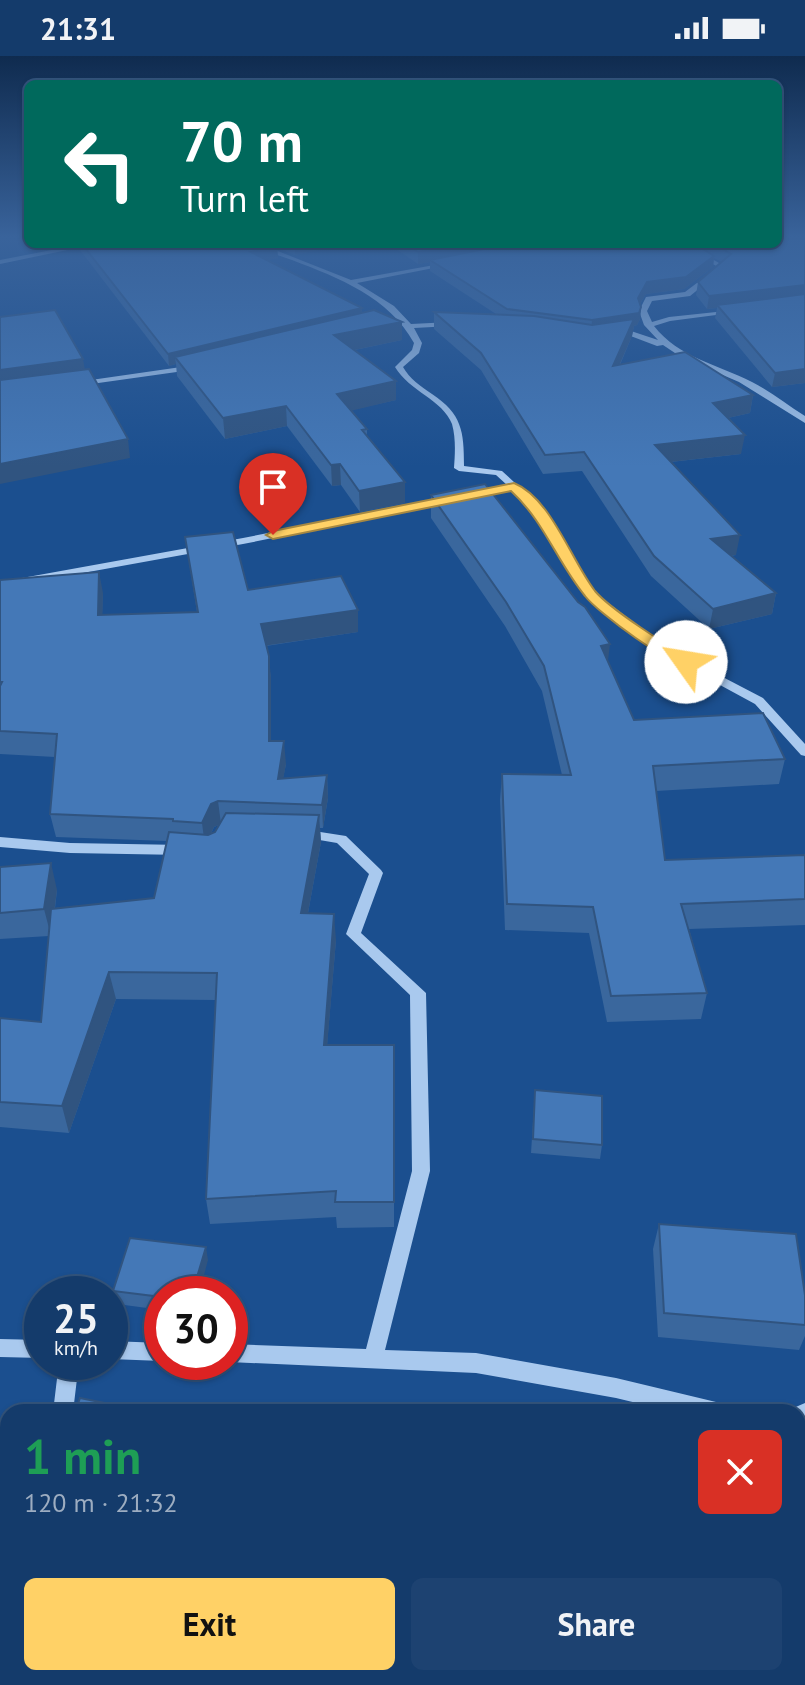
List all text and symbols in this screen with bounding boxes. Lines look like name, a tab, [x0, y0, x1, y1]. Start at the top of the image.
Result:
text: 21:31	[40, 9, 116, 48]
text: 70 m	[180, 105, 303, 177]
icon: left	[48, 112, 152, 216]
text: Turn left	[180, 175, 309, 222]
pin	[239, 453, 307, 535]
icon: arrive	[251, 465, 295, 509]
position arrow	[644, 620, 728, 704]
speed limit sign: 30	[144, 1276, 248, 1380]
text: 25	[53, 1292, 99, 1344]
text: km/h	[54, 1335, 98, 1361]
text: 1 min	[24, 1425, 141, 1487]
button: close	[698, 1430, 782, 1514]
text: 120 m · 21:32	[24, 1486, 178, 1519]
button: Exit	[24, 1578, 395, 1670]
button: Share	[411, 1578, 782, 1670]

